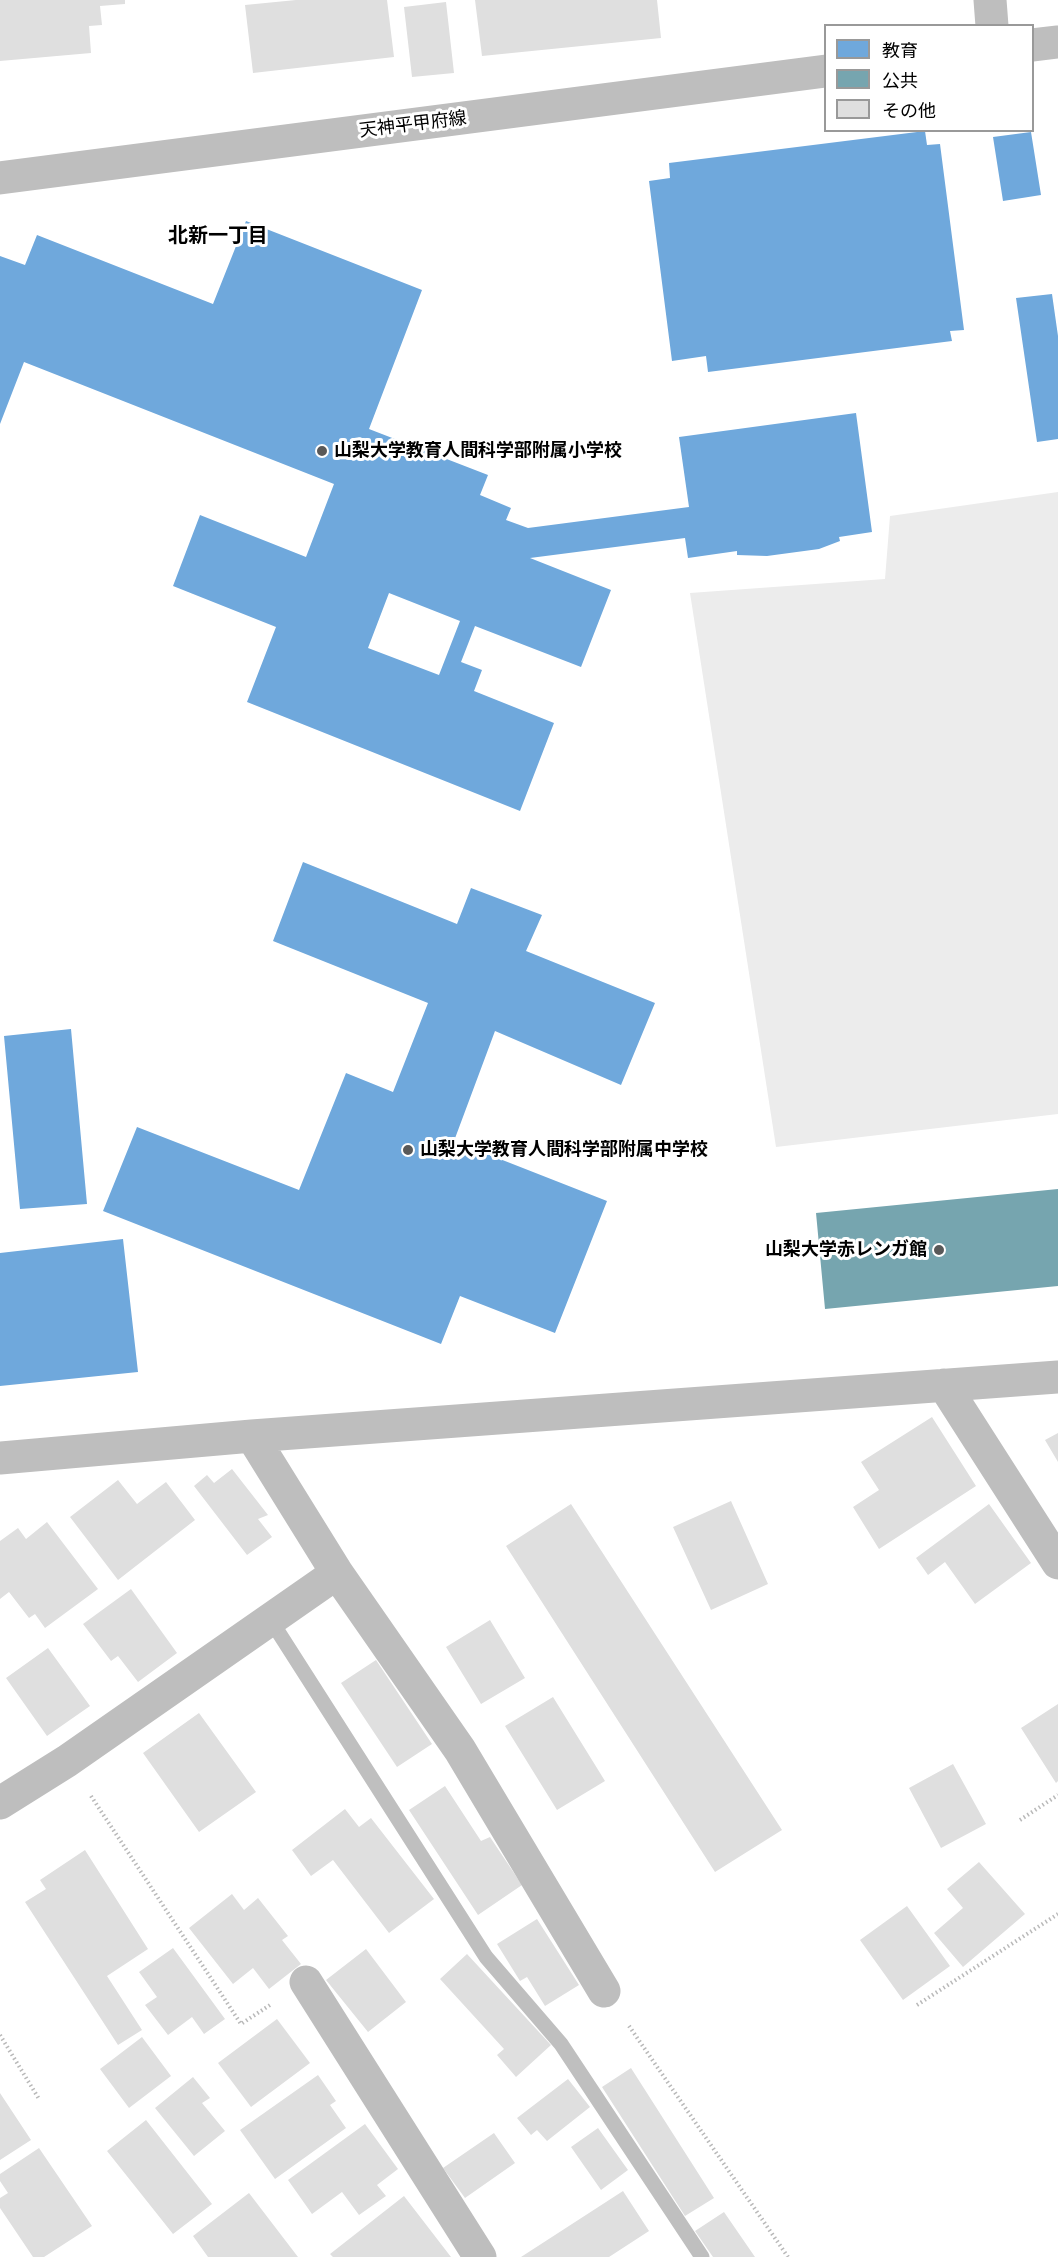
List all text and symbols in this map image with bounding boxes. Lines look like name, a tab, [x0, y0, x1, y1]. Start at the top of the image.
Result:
legend	[824, 24, 1034, 132]
text: 教育	[882, 39, 918, 62]
text: 公共	[882, 69, 918, 92]
text: その他	[882, 99, 936, 122]
street label: 天神平甲府線	[358, 108, 468, 142]
district label: 北新一丁目	[168, 225, 268, 249]
place label: 山梨大学教育人間科学部附属小学校	[334, 440, 622, 462]
marker: 山梨大学教育人間科学部附属小学校	[315, 444, 329, 458]
place label: 山梨大学教育人間科学部附属中学校	[420, 1139, 708, 1161]
marker: 山梨大学教育人間科学部附属中学校	[401, 1143, 415, 1157]
place label: 山梨大学赤レンガ館	[765, 1239, 927, 1261]
marker: 山梨大学赤レンガ館	[932, 1243, 946, 1257]

